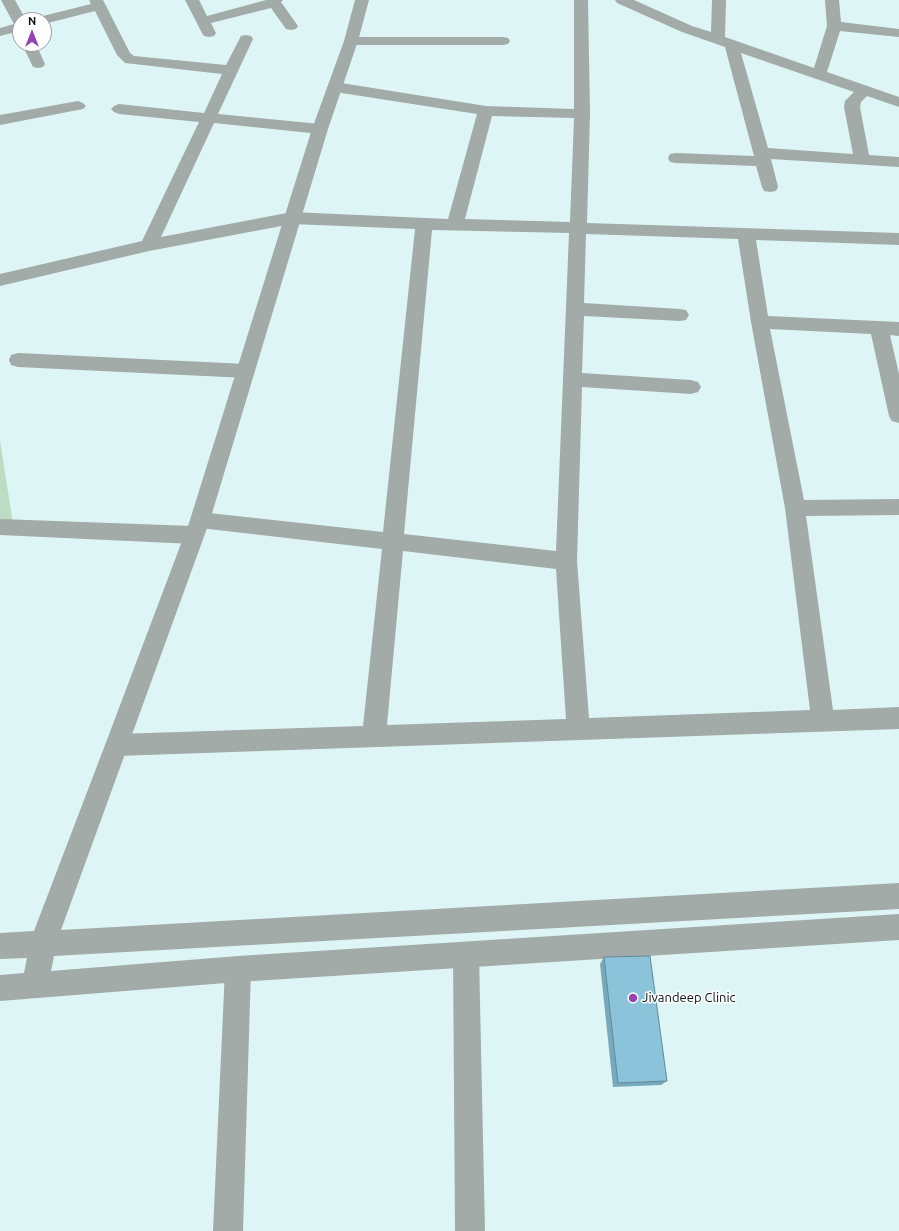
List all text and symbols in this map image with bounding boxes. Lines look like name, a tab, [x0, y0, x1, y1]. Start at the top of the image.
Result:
north arrow	[12, 12, 52, 52]
text: N	[28, 15, 36, 27]
place label: Jivandeep Clinic	[642, 990, 736, 1006]
marker: Jivandeep Clinic	[627, 992, 639, 1004]

